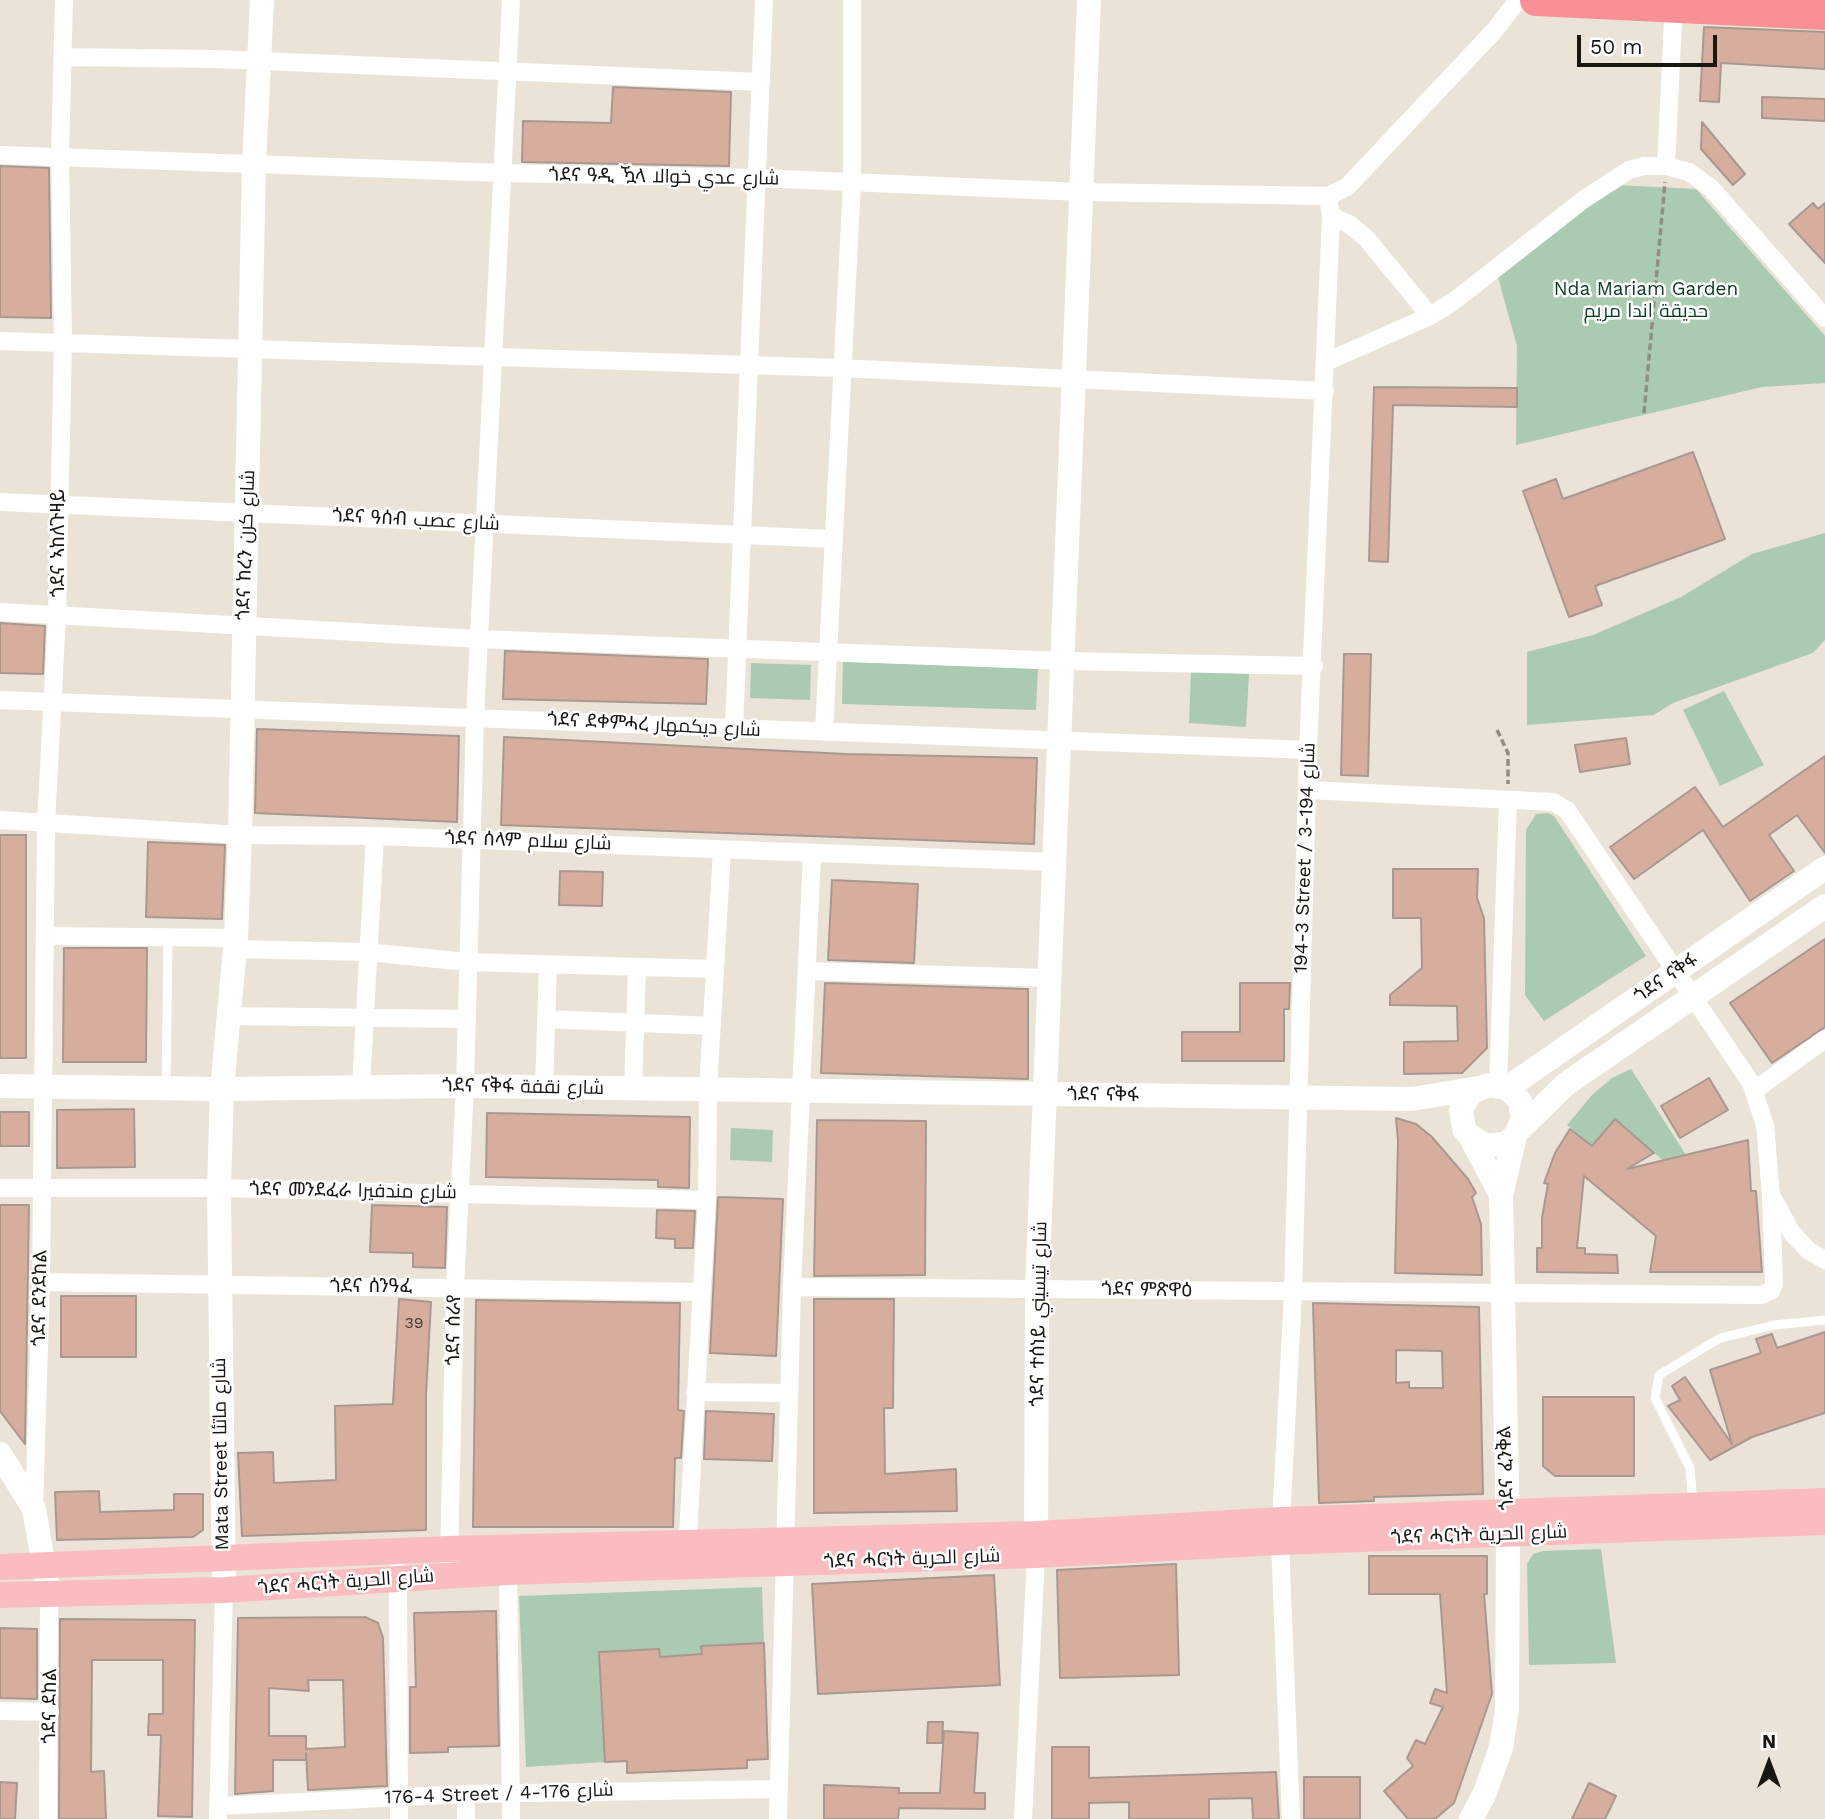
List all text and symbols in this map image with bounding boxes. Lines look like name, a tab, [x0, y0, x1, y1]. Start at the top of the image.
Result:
scale bar	[1580, 21, 1720, 65]
text: 50 m	[1590, 34, 1642, 59]
street label: ጎደና ዓዲ ዃላ شارع عدي خوالا	[548, 164, 780, 190]
park label: Nda Mariam Garden حديقة اندا مريم	[1554, 278, 1738, 322]
street label: ጎደና ከረን شارع كرن	[232, 470, 260, 620]
street label: ጎደና ኣከለጉዛይ	[47, 489, 69, 597]
street label: ጎደና ዓሰብ شارع عصب	[332, 504, 500, 536]
street label: ጎደና ደቀምሓረ شارع ديكمهار	[547, 708, 761, 742]
street label: 194-3 Street / شارع 194-3	[1290, 742, 1320, 974]
street label: ጎደና ሰላም شارع سلام	[444, 827, 612, 855]
street label: ጎደና ናቅፋ	[1630, 948, 1702, 1008]
street label: ጎደና ናቅፋ شارع نقفة	[442, 1074, 604, 1100]
street label: ጎደና ናቅፋ	[1067, 1083, 1139, 1107]
street label: ጎደና መንደፈራ شارع مندفيرا	[249, 1178, 457, 1204]
street label: ጎደና ተሰነይ شارع تيسيني	[1026, 1221, 1052, 1407]
street label: ጎደና ደንደከል	[28, 1250, 52, 1346]
street label: ጎደና ሰንዓፈ	[330, 1275, 412, 1297]
street label: ጎደና ምጽዋዕ	[1101, 1278, 1193, 1302]
street label: ጎደና ሰራየ	[442, 1294, 466, 1366]
house number: 39	[404, 1313, 424, 1333]
street label: Mata Street شارع ماتئا	[208, 1357, 234, 1551]
street label: ጎደና ፈንቅል	[1493, 1425, 1519, 1511]
street label: ጎደና ሓርነት شارع الحرية	[1390, 1521, 1568, 1549]
street label: ጎደና ሓርነት شارع الحرية	[823, 1545, 1001, 1573]
street label: ጎደና ሓርነት شارع الحرية	[257, 1564, 435, 1600]
street label: ጎደና ደከል	[38, 1668, 62, 1744]
north arrow	[1734, 1728, 1804, 1798]
text: N	[1762, 1730, 1776, 1753]
street label: 176-4 Street / شارع 176-4	[384, 1779, 614, 1809]

